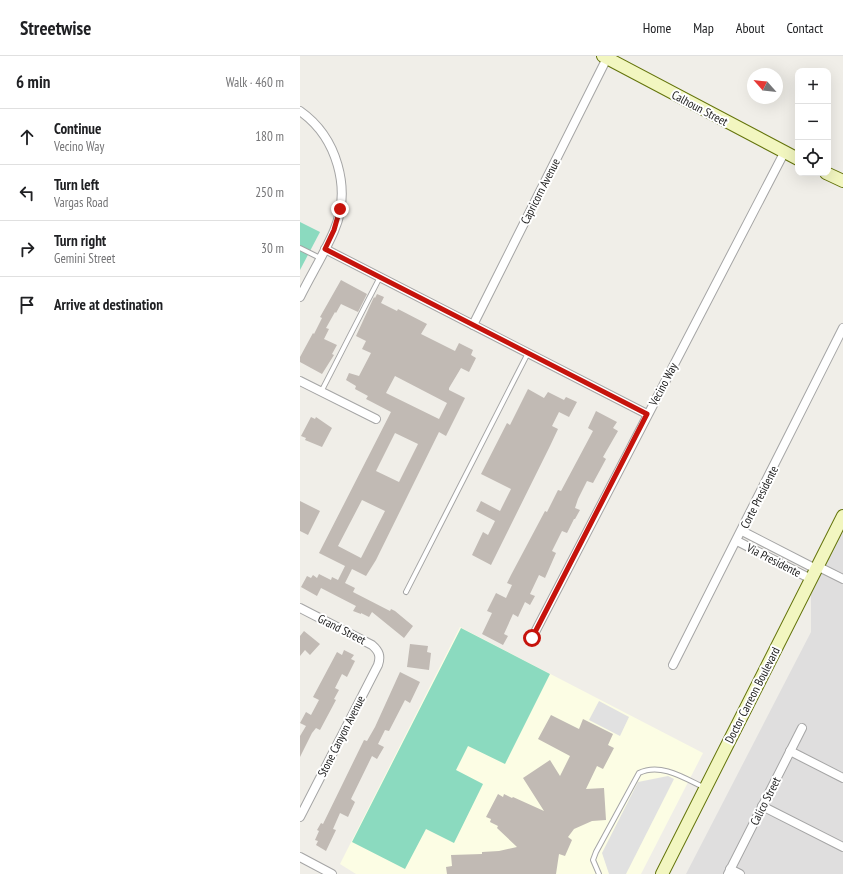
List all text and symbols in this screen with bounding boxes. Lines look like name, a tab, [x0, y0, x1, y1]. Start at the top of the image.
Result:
text: Streetwise	[20, 16, 91, 40]
text: Home	[643, 19, 671, 37]
text: Map	[693, 19, 714, 37]
text: About	[736, 19, 765, 37]
text: Contact	[787, 19, 823, 37]
north arrow	[747, 68, 783, 104]
map controls	[795, 68, 831, 176]
button: +	[795, 68, 831, 104]
text: 6 min	[16, 71, 50, 93]
text: Walk · 460 m	[226, 74, 284, 91]
street label: Calhoun Street	[669, 87, 731, 129]
button: −	[795, 104, 831, 140]
text: Continue	[54, 119, 101, 138]
icon: ahead	[16, 126, 38, 148]
text: 180 m	[255, 128, 284, 145]
text: Vecino Way	[54, 138, 104, 155]
button: locate	[795, 140, 831, 176]
street label: Capricorn Avenue	[517, 156, 563, 226]
text: Turn left	[54, 175, 99, 194]
icon: left	[16, 182, 38, 204]
text: 250 m	[255, 184, 284, 201]
text: Vargas Road	[54, 194, 108, 211]
route end	[331, 200, 349, 218]
text: Turn right	[54, 231, 106, 250]
icon: right	[16, 238, 38, 260]
text: 30 m	[261, 240, 284, 257]
text: Gemini Street	[54, 250, 115, 267]
icon: arrive	[16, 294, 38, 316]
text: Arrive at destination	[54, 295, 163, 314]
street label: Vecino Way	[645, 360, 681, 409]
street label: Corte Presidente	[737, 463, 781, 531]
street label: Via Presidente	[743, 539, 804, 580]
street label: Grand Street	[315, 611, 369, 648]
route start	[523, 629, 541, 647]
street label: Doctor Carreon Boulevard	[721, 644, 783, 746]
street label: Stone Canyon Avenue	[314, 693, 368, 779]
street label: Calico Street	[746, 774, 784, 828]

